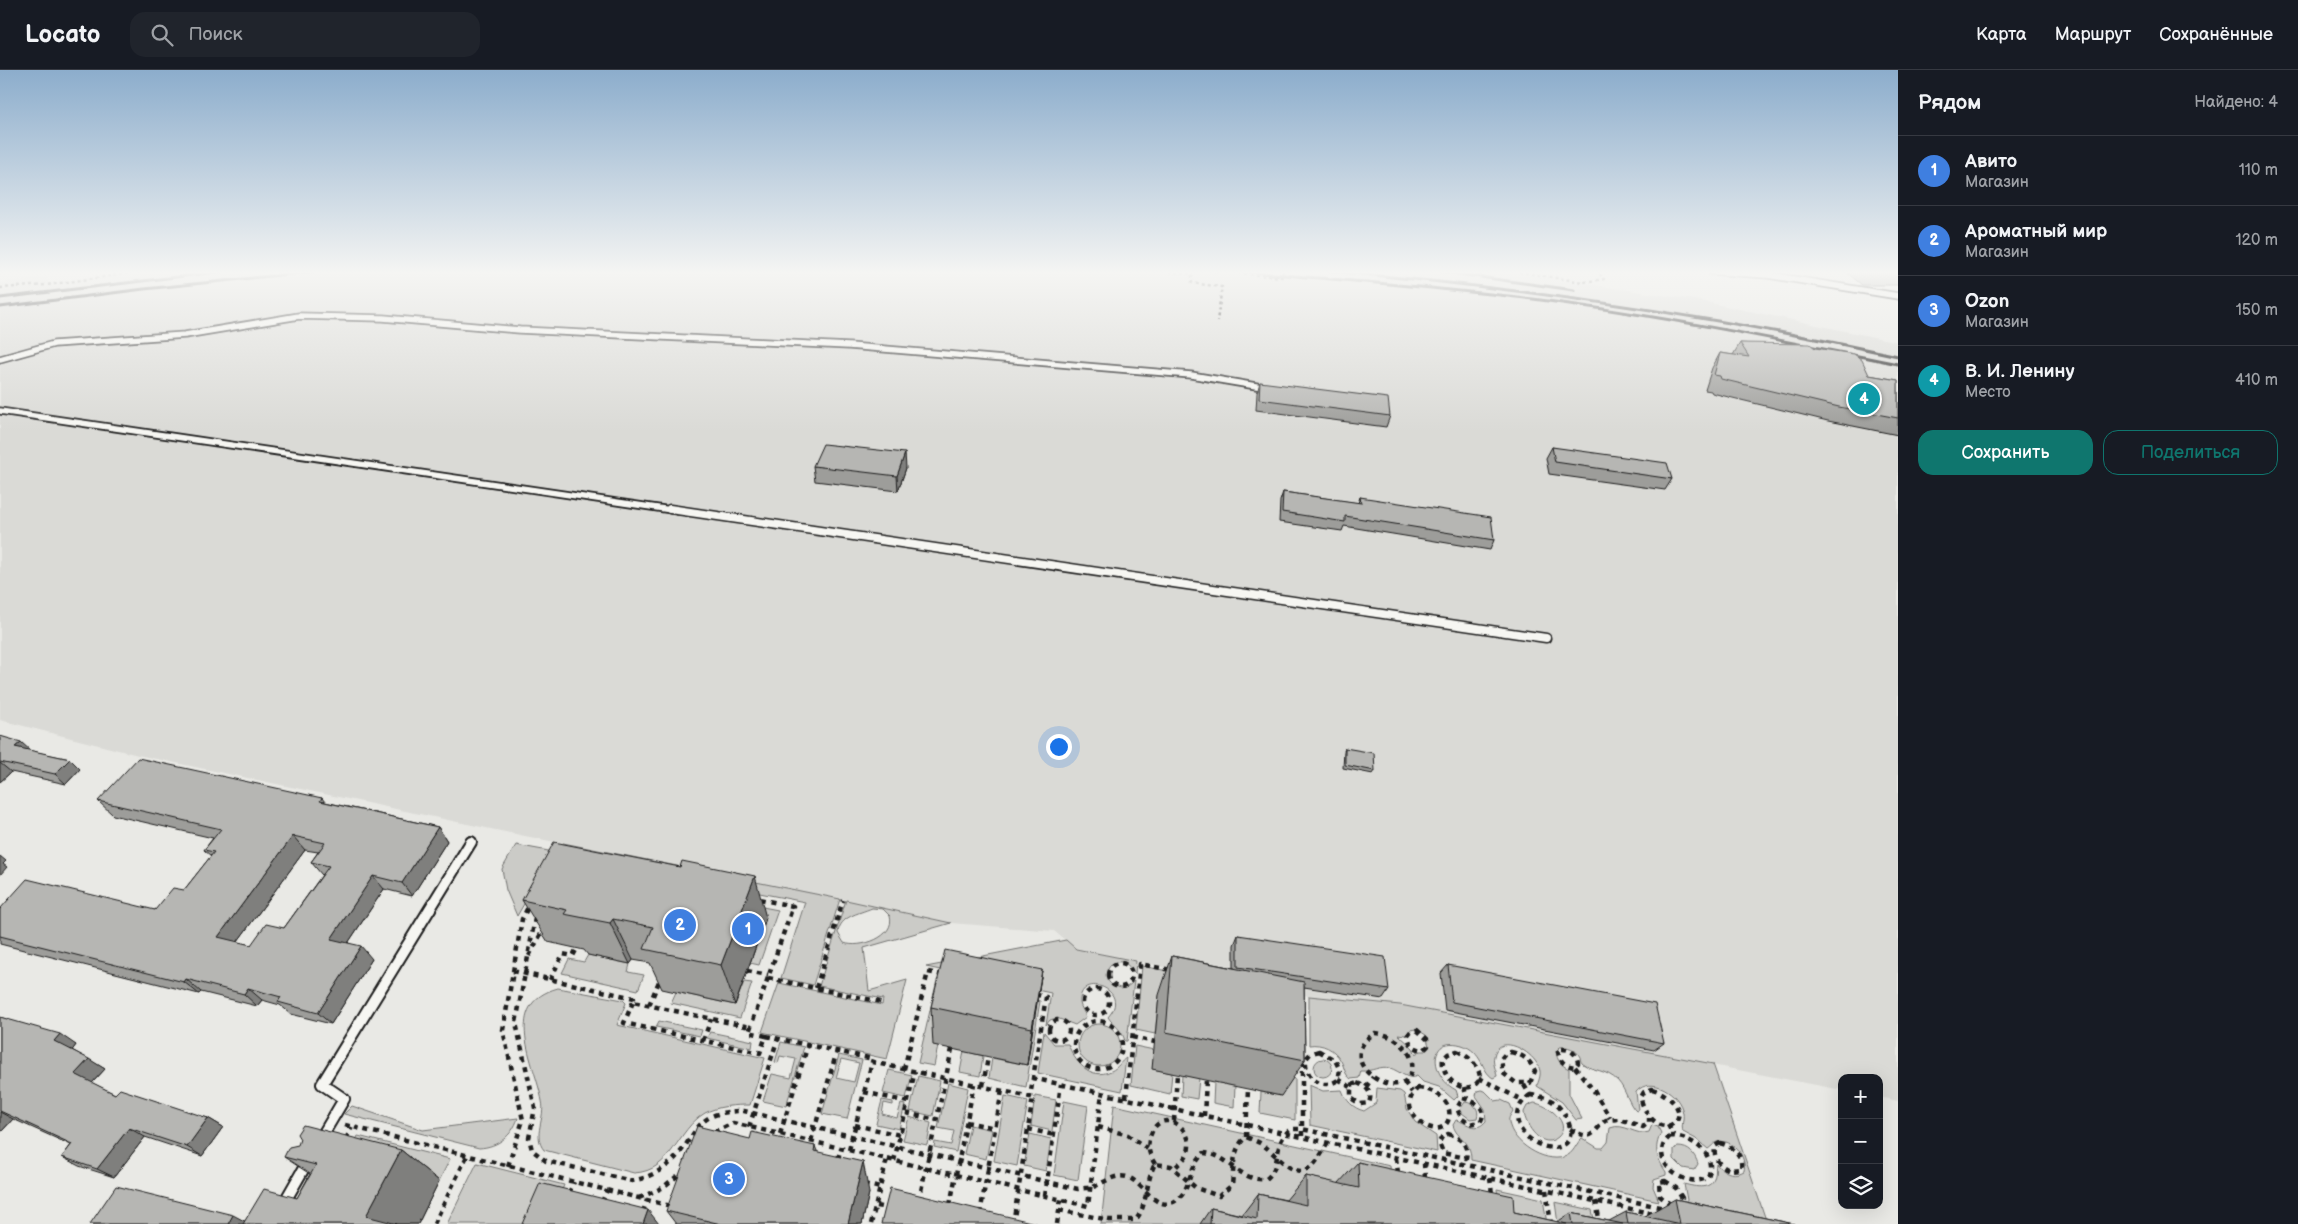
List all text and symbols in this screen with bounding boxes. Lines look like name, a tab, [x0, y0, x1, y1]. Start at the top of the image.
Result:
search box	[130, 12, 480, 57]
text: Locato	[25, 20, 100, 49]
icon: search	[148, 21, 176, 49]
text: Поиск	[188, 23, 243, 46]
text: Карта	[1976, 24, 2027, 45]
text: Маршрут	[2055, 24, 2131, 45]
text: Сохранённые	[2159, 24, 2273, 45]
text: Рядом	[1918, 90, 1981, 115]
text: Найдено: 4	[2194, 93, 2278, 112]
text: Авито	[1965, 150, 2017, 173]
text: 1	[1931, 161, 1937, 180]
text: 110 m	[2239, 161, 2278, 180]
text: Магазин	[1965, 173, 2029, 192]
text: Ароматный мир	[1965, 220, 2107, 243]
text: 2	[1929, 231, 1939, 250]
text: 120 m	[2235, 231, 2278, 250]
text: Магазин	[1965, 243, 2029, 262]
text: Ozon	[1965, 290, 2009, 313]
text: 3	[1929, 301, 1939, 320]
text: 150 m	[2236, 301, 2278, 320]
text: Магазин	[1965, 313, 2029, 332]
text: В. И. Ленину	[1965, 360, 2075, 383]
text: 4	[1929, 371, 1939, 390]
text: 410 m	[2235, 371, 2278, 390]
pin: 4	[1848, 380, 1880, 418]
text: Место	[1965, 383, 2011, 402]
button: Сохранить	[1918, 430, 2093, 475]
button: Поделиться	[2103, 430, 2278, 475]
your location	[1046, 734, 1072, 760]
pin: 2	[664, 906, 696, 944]
pin: 1	[732, 910, 764, 948]
map controls	[1838, 1074, 1883, 1209]
button: +	[1838, 1074, 1883, 1119]
button: −	[1838, 1119, 1883, 1164]
pin: 3	[713, 1160, 745, 1198]
button: layers	[1838, 1164, 1883, 1209]

